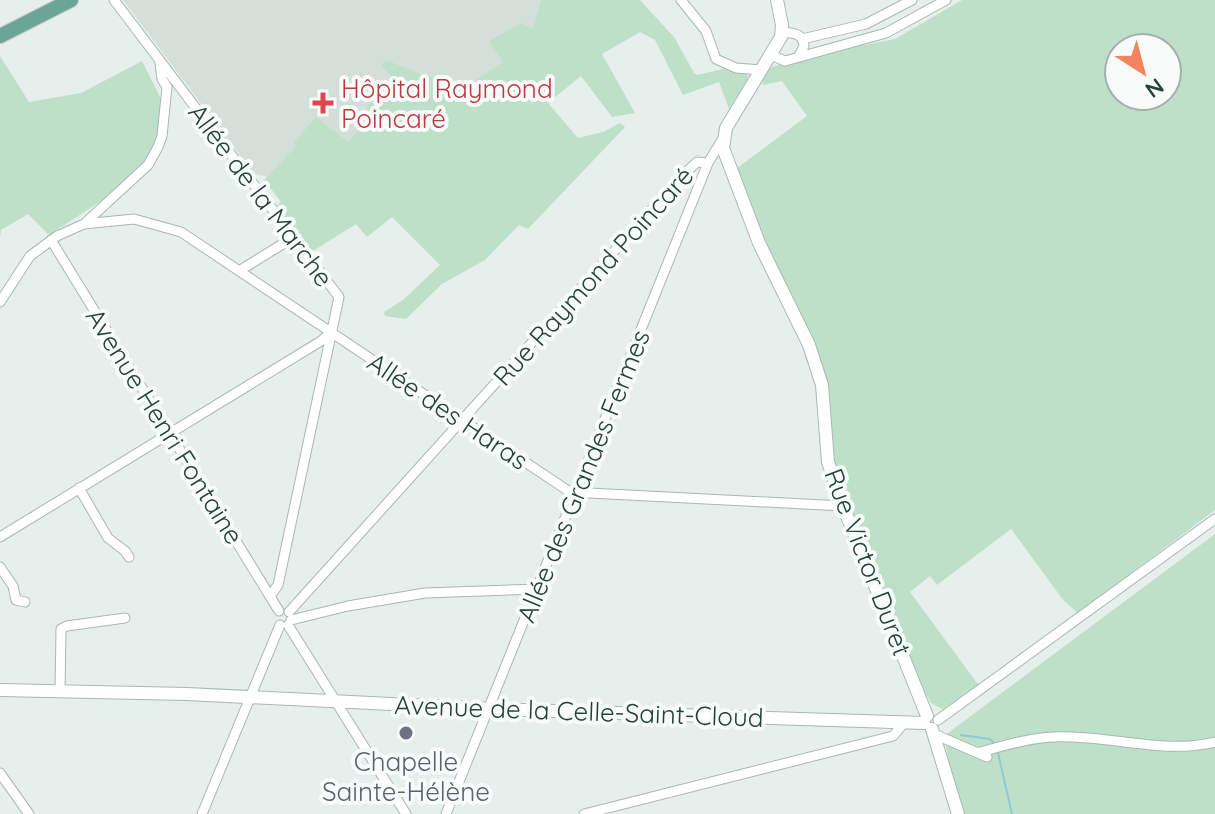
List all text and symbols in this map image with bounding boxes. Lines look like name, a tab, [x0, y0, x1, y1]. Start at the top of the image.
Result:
north arrow	[1103, 32, 1183, 112]
place label: Hôpital Raymond Poincaré	[341, 72, 553, 135]
text: N	[1140, 72, 1170, 104]
marker: Hôpital Raymond Poincaré	[312, 92, 334, 114]
street label: Allée de la Marche	[181, 97, 341, 293]
street label: Rue Raymond Poincaré	[486, 159, 700, 393]
street label: Avenue Henri Fontaine	[79, 302, 251, 550]
street label: Allée des Grandes Fermes	[509, 325, 657, 627]
street label: Allée des Haras	[361, 345, 535, 477]
street label: Rue Victor Duret	[817, 464, 919, 660]
street label: Avenue de la Celle-Saint-Cloud	[394, 688, 764, 734]
marker: Chapelle Sainte-Hélène	[397, 724, 415, 742]
place label: Chapelle Sainte-Hélène	[322, 745, 490, 808]

